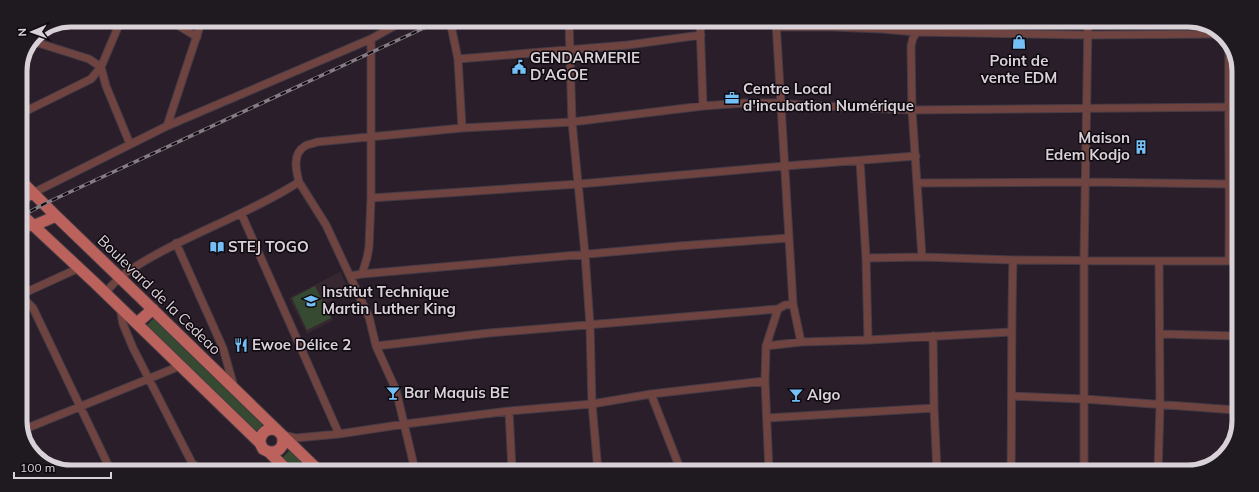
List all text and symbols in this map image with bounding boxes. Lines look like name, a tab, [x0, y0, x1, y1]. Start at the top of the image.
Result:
north arrow	[12, 12, 52, 52]
text: N	[15, 28, 29, 37]
shop icon: Point de vente EDM	[1011, 34, 1027, 50]
place label: GENDARMERIE D'AGOE	[530, 48, 640, 84]
place label: Point de vente EDM	[980, 51, 1057, 87]
public building icon: GENDARMERIE D'AGOE	[511, 59, 527, 75]
place label: Centre Local d'incubation Numérique	[743, 79, 914, 115]
office icon: Centre Local d'incubation Numérique	[724, 90, 740, 106]
place label: Maison Edem Kodjo	[1045, 128, 1130, 164]
building icon: Maison Edem Kodjo	[1133, 139, 1149, 155]
street label: Boulevard de la Cedeao	[94, 231, 225, 359]
place label: STEJ TOGO	[228, 237, 309, 256]
library icon: STEJ TOGO	[209, 239, 225, 255]
place label: Institut Technique Martin Luther King	[322, 282, 456, 318]
school or university icon: Institut Technique Martin Luther King	[303, 293, 319, 309]
place label: Ewoe Délice 2	[252, 335, 351, 354]
restaurant icon: Ewoe Délice 2	[233, 337, 249, 353]
place label: Bar Maquis BE	[404, 383, 509, 402]
bar icon: Bar Maquis BE	[385, 385, 401, 401]
place label: Algo	[807, 385, 840, 404]
bar icon: Algo	[788, 387, 804, 403]
scale bar	[14, 454, 111, 480]
text: 100 m	[20, 460, 55, 475]

